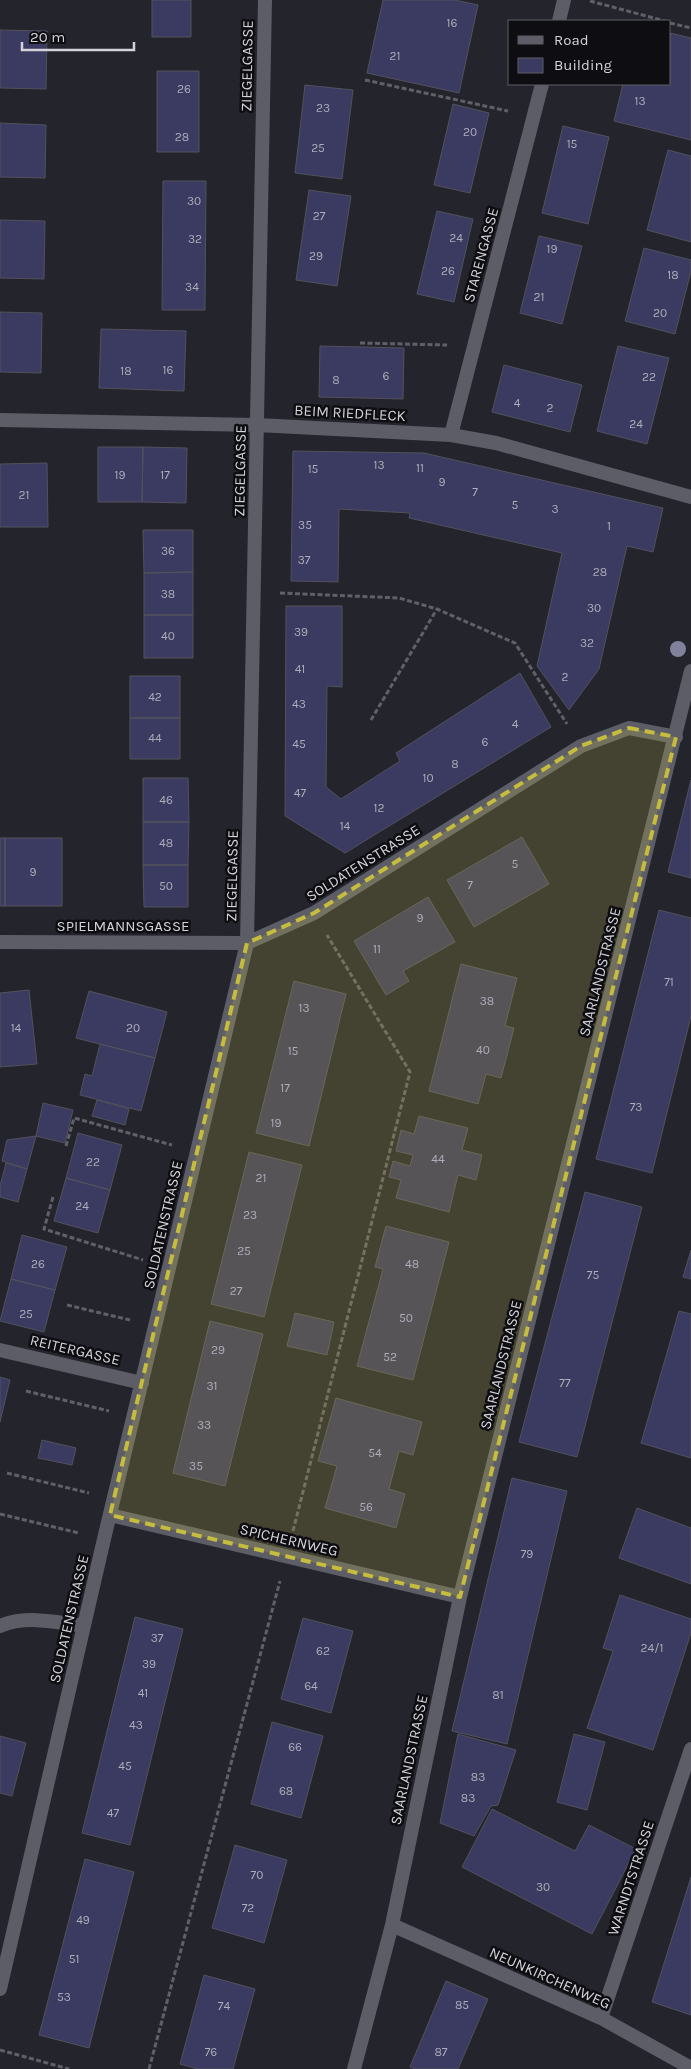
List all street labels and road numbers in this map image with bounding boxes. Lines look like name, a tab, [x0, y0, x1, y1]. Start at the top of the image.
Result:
street label: ZIEGELGASSE	[237, 20, 257, 112]
street label: STARENGASSE	[460, 206, 502, 304]
street label: BEIM RIEDFLECK	[294, 401, 406, 425]
street label: ZIEGELGASSE	[230, 425, 250, 517]
street label: SOLDATENSTRASSE	[303, 821, 423, 905]
street label: ZIEGELGASSE	[222, 830, 242, 922]
street label: SAARLANDSTRASSE	[575, 906, 625, 1038]
street label: SPIELMANNSGASSE	[57, 917, 189, 935]
street label: SOLDATENSTRASSE	[140, 1159, 186, 1291]
street label: SAARLANDSTRASSE	[476, 1299, 526, 1431]
street label: REITERGASSE	[28, 1331, 122, 1369]
street label: SPICHERNWEG	[238, 1520, 340, 1560]
street label: SOLDATENSTRASSE	[46, 1553, 92, 1685]
street label: SAARLANDSTRASSE	[386, 1693, 432, 1827]
street label: WARNDTSTRASSE	[604, 1818, 658, 1938]
street label: NEUNKIRCHENWEG	[487, 1943, 613, 2013]

